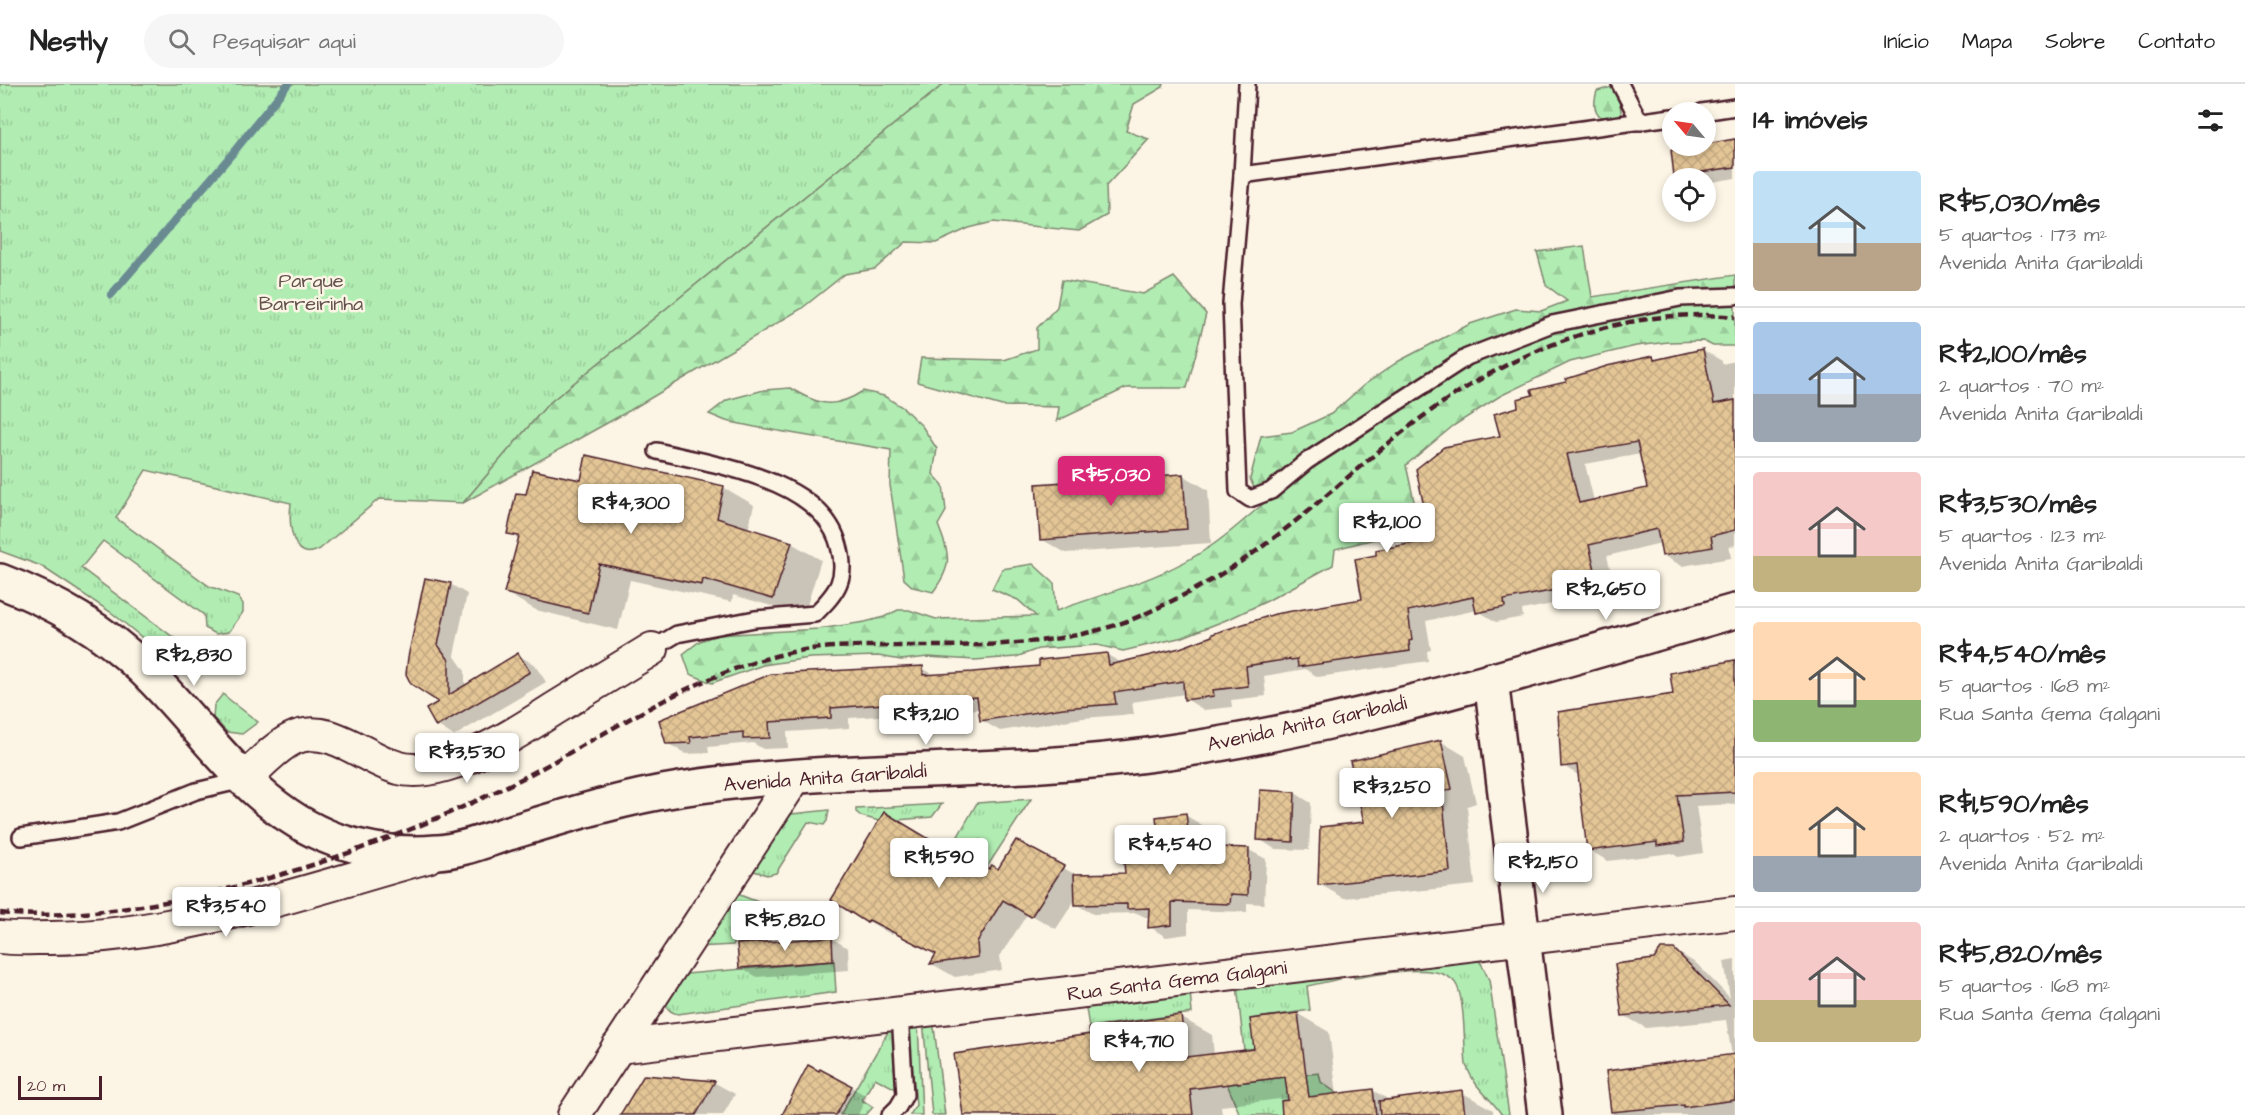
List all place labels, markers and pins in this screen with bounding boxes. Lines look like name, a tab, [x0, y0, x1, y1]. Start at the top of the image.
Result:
pin: R$5,030	[1056, 456, 1166, 507]
pin: R$4,300	[576, 484, 686, 535]
pin: R$2,100	[1332, 503, 1442, 554]
pin: R$2,650	[1551, 570, 1661, 621]
pin: R$2,830	[139, 636, 249, 687]
pin: R$3,210	[871, 695, 981, 746]
pin: R$3,530	[412, 733, 522, 784]
pin: R$3,250	[1337, 768, 1447, 819]
pin: R$4,540	[1115, 825, 1225, 876]
pin: R$1,590	[884, 838, 994, 889]
pin: R$2,150	[1488, 843, 1598, 894]
pin: R$3,540	[171, 887, 281, 938]
pin: R$5,820	[730, 901, 840, 952]
pin: R$4,710	[1084, 1022, 1194, 1073]

